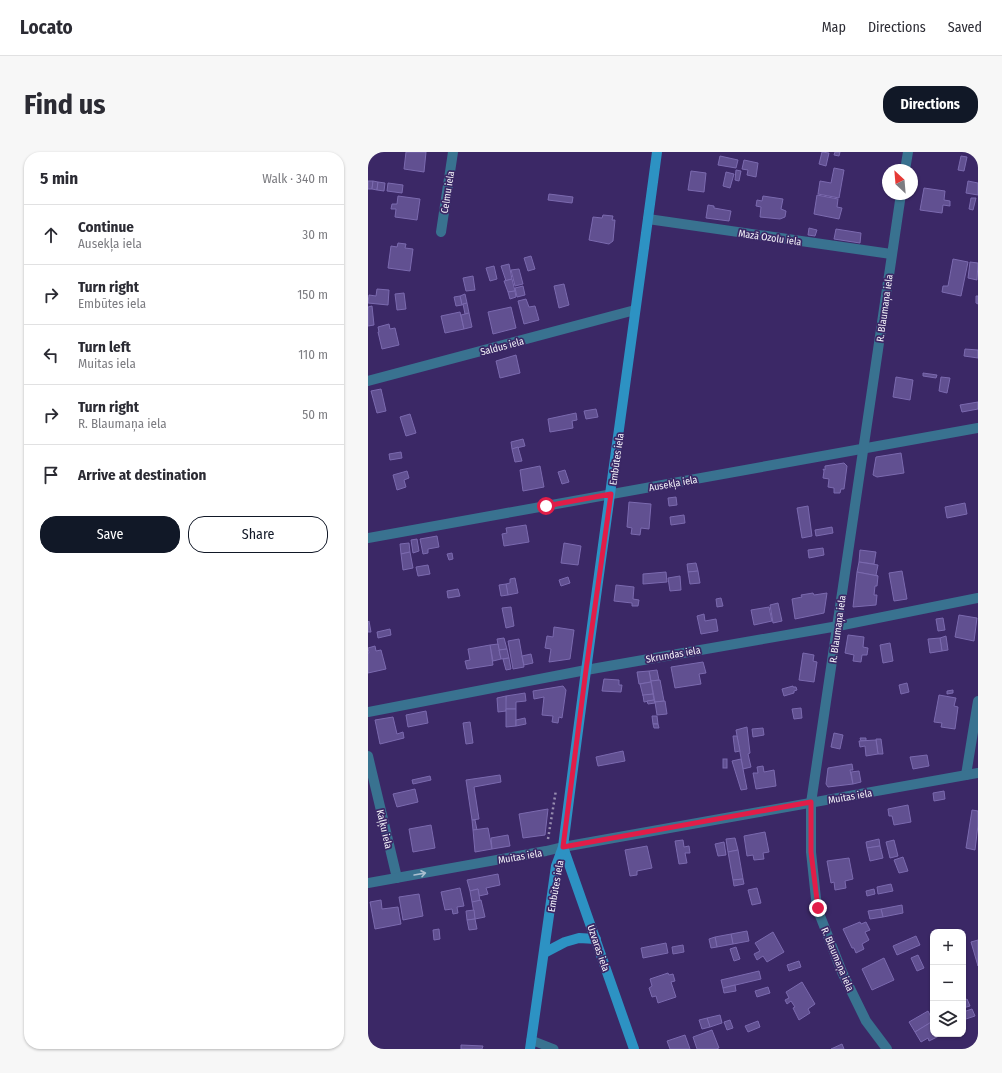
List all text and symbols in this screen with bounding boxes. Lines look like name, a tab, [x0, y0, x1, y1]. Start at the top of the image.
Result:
text: Locato	[20, 16, 73, 39]
text: Map	[822, 19, 846, 36]
text: Directions	[868, 19, 926, 36]
text: Saved	[948, 19, 982, 36]
button: Directions	[883, 86, 978, 123]
text: Find us	[24, 88, 106, 121]
north arrow	[882, 164, 918, 200]
text: 5 min	[40, 168, 78, 189]
street label: Celmu iela	[439, 170, 457, 214]
text: Walk · 340 m	[262, 171, 328, 186]
text: Continue	[78, 218, 134, 236]
icon: ahead	[40, 224, 62, 246]
text: 30 m	[302, 227, 328, 242]
street label: Mazā Ozolu iela	[738, 228, 802, 248]
text: Ausekļa iela	[78, 236, 142, 251]
street label: R. Blaumaņa iela	[874, 273, 897, 343]
text: Turn right	[78, 278, 139, 296]
icon: right	[40, 284, 62, 306]
text: 150 m	[297, 287, 328, 302]
text: Embūtes iela	[78, 296, 146, 311]
street label: Saldus iela	[479, 335, 525, 359]
text: Turn left	[78, 338, 131, 356]
icon: left	[40, 344, 62, 366]
text: 110 m	[298, 347, 328, 362]
text: Muitas iela	[78, 356, 136, 371]
text: Turn right	[78, 398, 139, 416]
icon: right	[40, 404, 62, 426]
text: 50 m	[302, 407, 328, 422]
text: R. Blaumaņa iela	[78, 416, 167, 431]
street label: Embūtes iela	[607, 432, 627, 486]
icon: arrive	[40, 464, 62, 486]
text: Arrive at destination	[78, 466, 206, 484]
street label: Ausekļa iela	[648, 474, 699, 494]
route start	[537, 497, 555, 515]
button: Save	[40, 516, 180, 553]
button: Share	[188, 516, 328, 553]
street label: R. Blaumaņa iela	[827, 594, 850, 664]
street label: Skrundas iela	[645, 644, 702, 666]
street label: Muitas iela	[827, 787, 873, 807]
street label: Kaļķu iela	[373, 808, 394, 850]
street label: Muitas iela	[497, 847, 543, 867]
street label: Embūtes iela	[546, 859, 566, 913]
one-way arrow	[413, 870, 426, 878]
route end	[809, 899, 827, 917]
street label: Uzvaras iela	[584, 923, 612, 973]
street label: R. Blaumaņa iela	[817, 926, 856, 994]
map controls	[930, 929, 966, 1037]
button: +	[930, 929, 966, 965]
button: −	[930, 965, 966, 1001]
button: layers	[930, 1001, 966, 1037]

